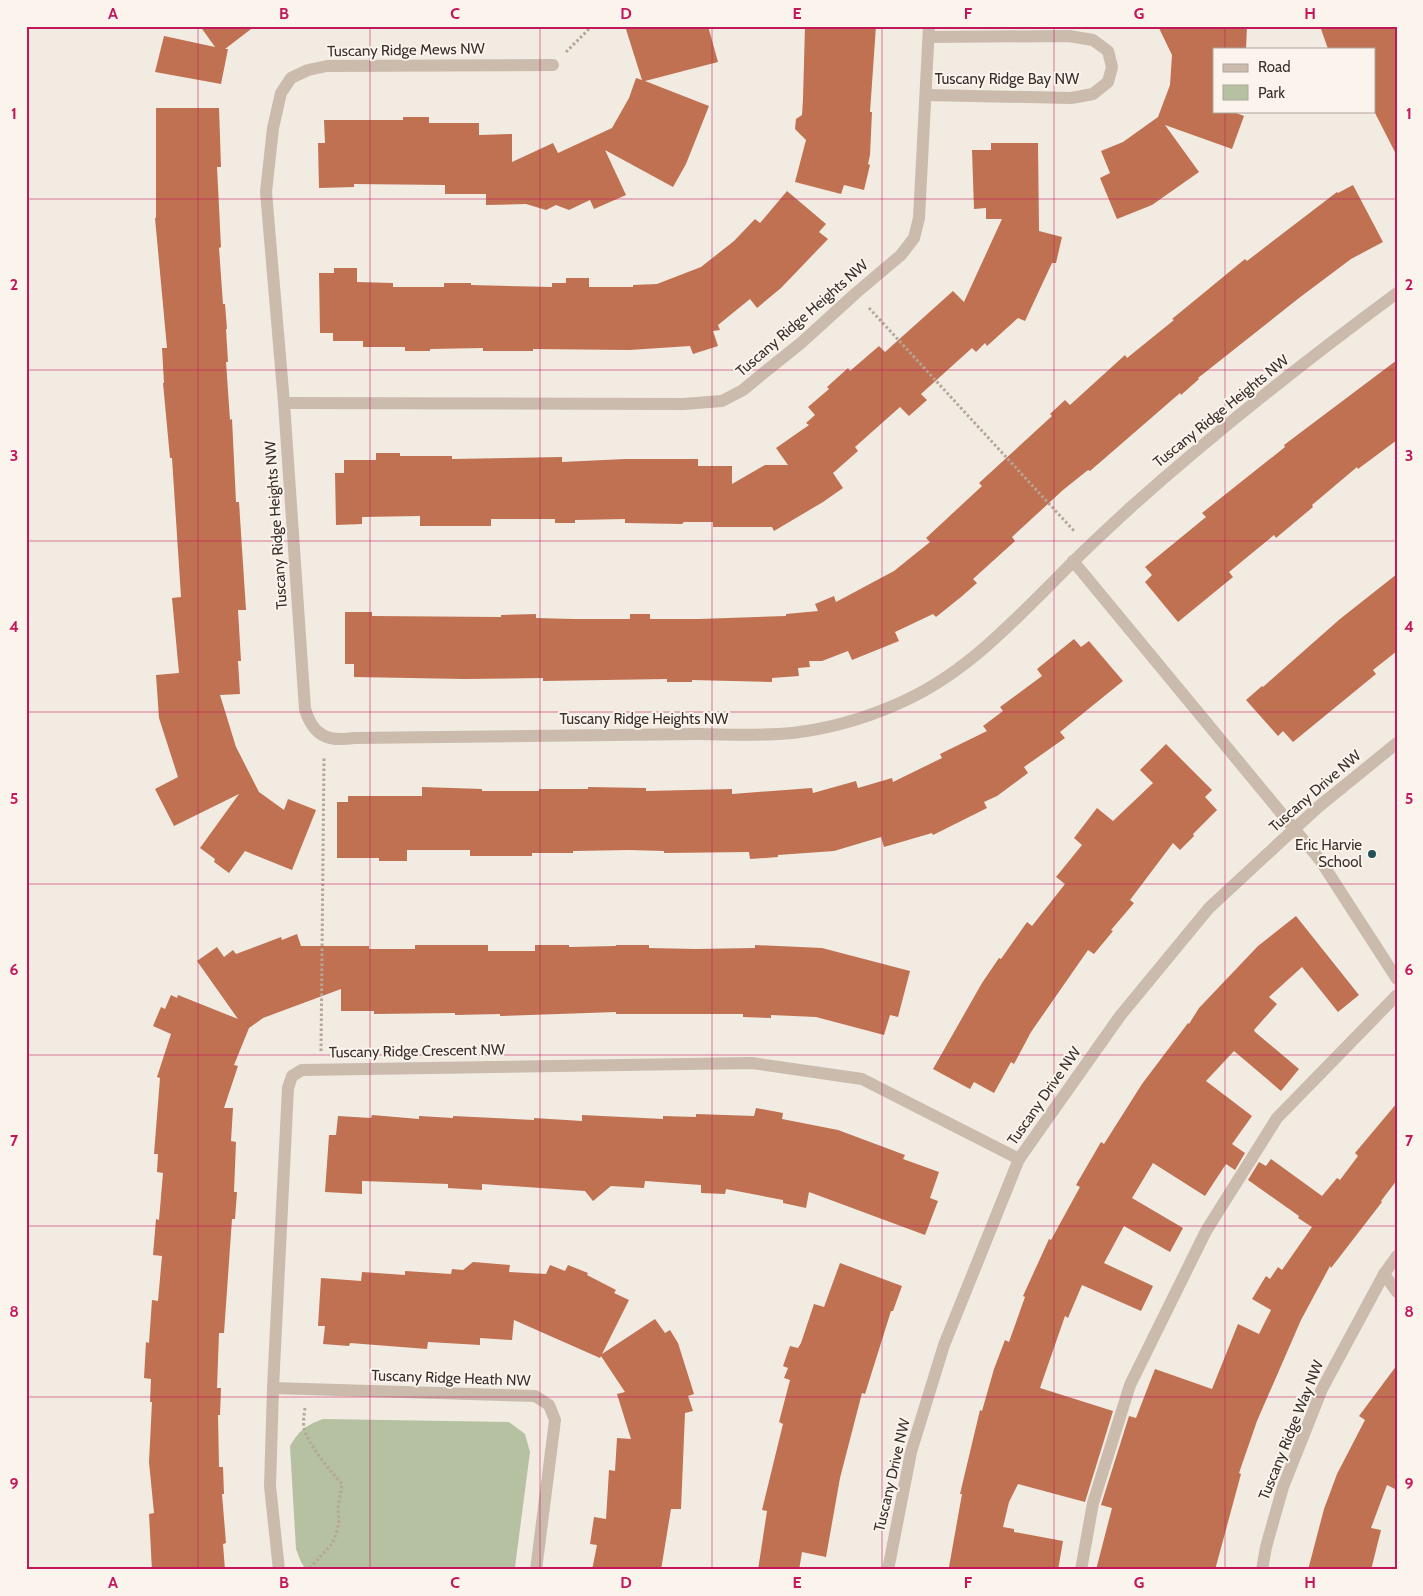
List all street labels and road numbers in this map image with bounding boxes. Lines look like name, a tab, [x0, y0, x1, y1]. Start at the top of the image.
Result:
street label: Tuscany Ridge Mews NW	[327, 40, 486, 60]
street label: Tuscany Ridge Bay NW	[935, 70, 1080, 88]
street label: Tuscany Ridge Heights NW	[732, 255, 872, 380]
street label: Tuscany Ridge Heights NW	[1150, 350, 1293, 471]
street label: Tuscany Ridge Heights NW	[261, 439, 291, 610]
street label: Tuscany Ridge Heights NW	[560, 710, 729, 728]
street label: Tuscany Drive NW	[1265, 746, 1365, 836]
street label: Tuscany Ridge Crescent NW	[329, 1040, 506, 1062]
street label: Tuscany Drive NW	[1003, 1043, 1085, 1149]
street label: Tuscany Ridge Way NW	[1255, 1357, 1328, 1502]
street label: Tuscany Ridge Heath NW	[371, 1366, 532, 1390]
street label: Tuscany Drive NW	[870, 1416, 914, 1533]

